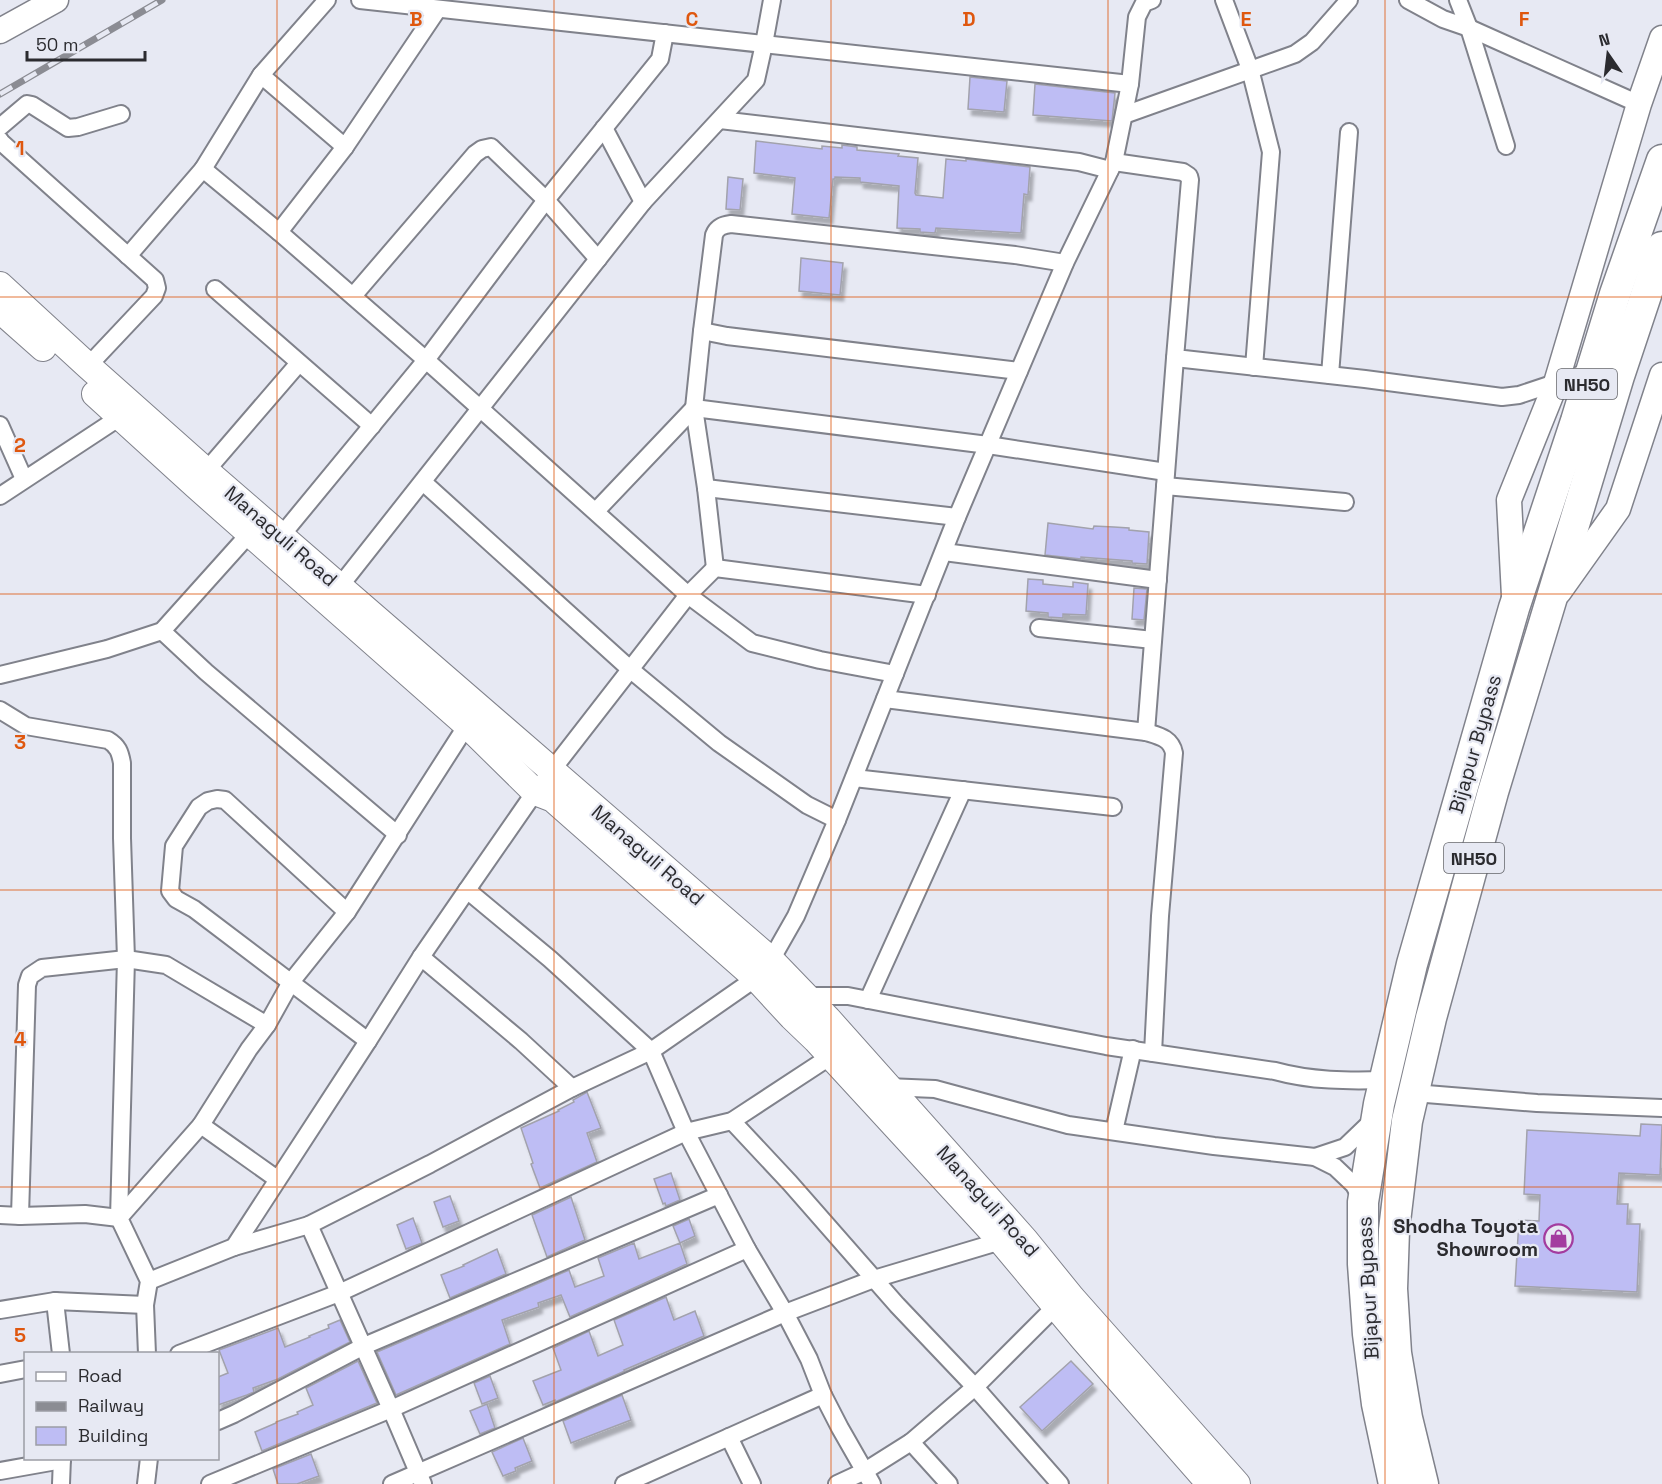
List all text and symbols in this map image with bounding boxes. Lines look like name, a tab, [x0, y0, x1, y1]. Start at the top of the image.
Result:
text: B	[409, 6, 423, 32]
text: C	[686, 6, 699, 32]
text: D	[962, 6, 976, 32]
text: E	[1240, 6, 1252, 32]
text: F	[1519, 6, 1530, 32]
scale bar	[27, 24, 146, 62]
north arrow	[1578, 24, 1638, 84]
text: N	[1597, 28, 1612, 51]
text: 50 m	[36, 33, 78, 56]
text: 1	[15, 135, 25, 161]
road number: NH50	[1557, 369, 1617, 399]
text: 2	[14, 432, 26, 458]
street label: Managuli Road	[219, 480, 343, 592]
street label: Bijapur Bypass	[1443, 672, 1507, 816]
text: 3	[14, 729, 26, 755]
street label: Managuli Road	[586, 799, 710, 911]
road number: NH50	[1444, 843, 1504, 873]
text: 4	[14, 1026, 27, 1052]
street label: Managuli Road	[931, 1140, 1045, 1262]
place label: Shodha Toyota Showroom	[1393, 1213, 1538, 1262]
street label: Bijapur Bypass	[1351, 1216, 1385, 1360]
shop icon: Shodha Toyota Showroom	[1543, 1222, 1575, 1254]
text: 5	[14, 1322, 26, 1348]
legend	[24, 1352, 219, 1460]
text: Road	[78, 1364, 122, 1387]
text: Railway	[78, 1394, 144, 1417]
text: Building	[78, 1424, 148, 1447]

